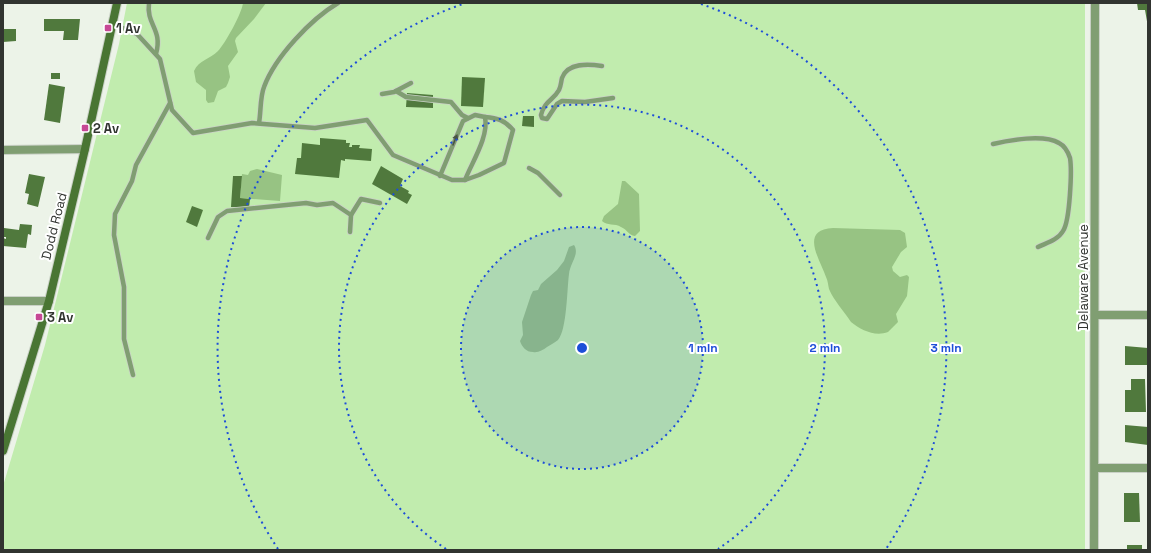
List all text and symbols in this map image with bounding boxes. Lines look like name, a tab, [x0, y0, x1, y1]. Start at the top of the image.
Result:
place label: 1 Av	[116, 20, 140, 37]
marker: 1 Av	[103, 23, 113, 33]
place label: 2 Av	[93, 120, 119, 137]
marker: 2 Av	[80, 123, 90, 133]
one-way arrow	[453, 133, 459, 145]
street label: Dodd Road	[37, 191, 71, 261]
street label: Delaware Avenue	[1075, 224, 1092, 330]
place label: 3 Av	[47, 309, 73, 326]
marker: 3 Av	[34, 312, 44, 322]
text: 1 min	[688, 340, 718, 356]
text: 2 min	[809, 340, 841, 356]
text: 3 min	[930, 340, 962, 356]
centre of rings	[575, 341, 589, 355]

